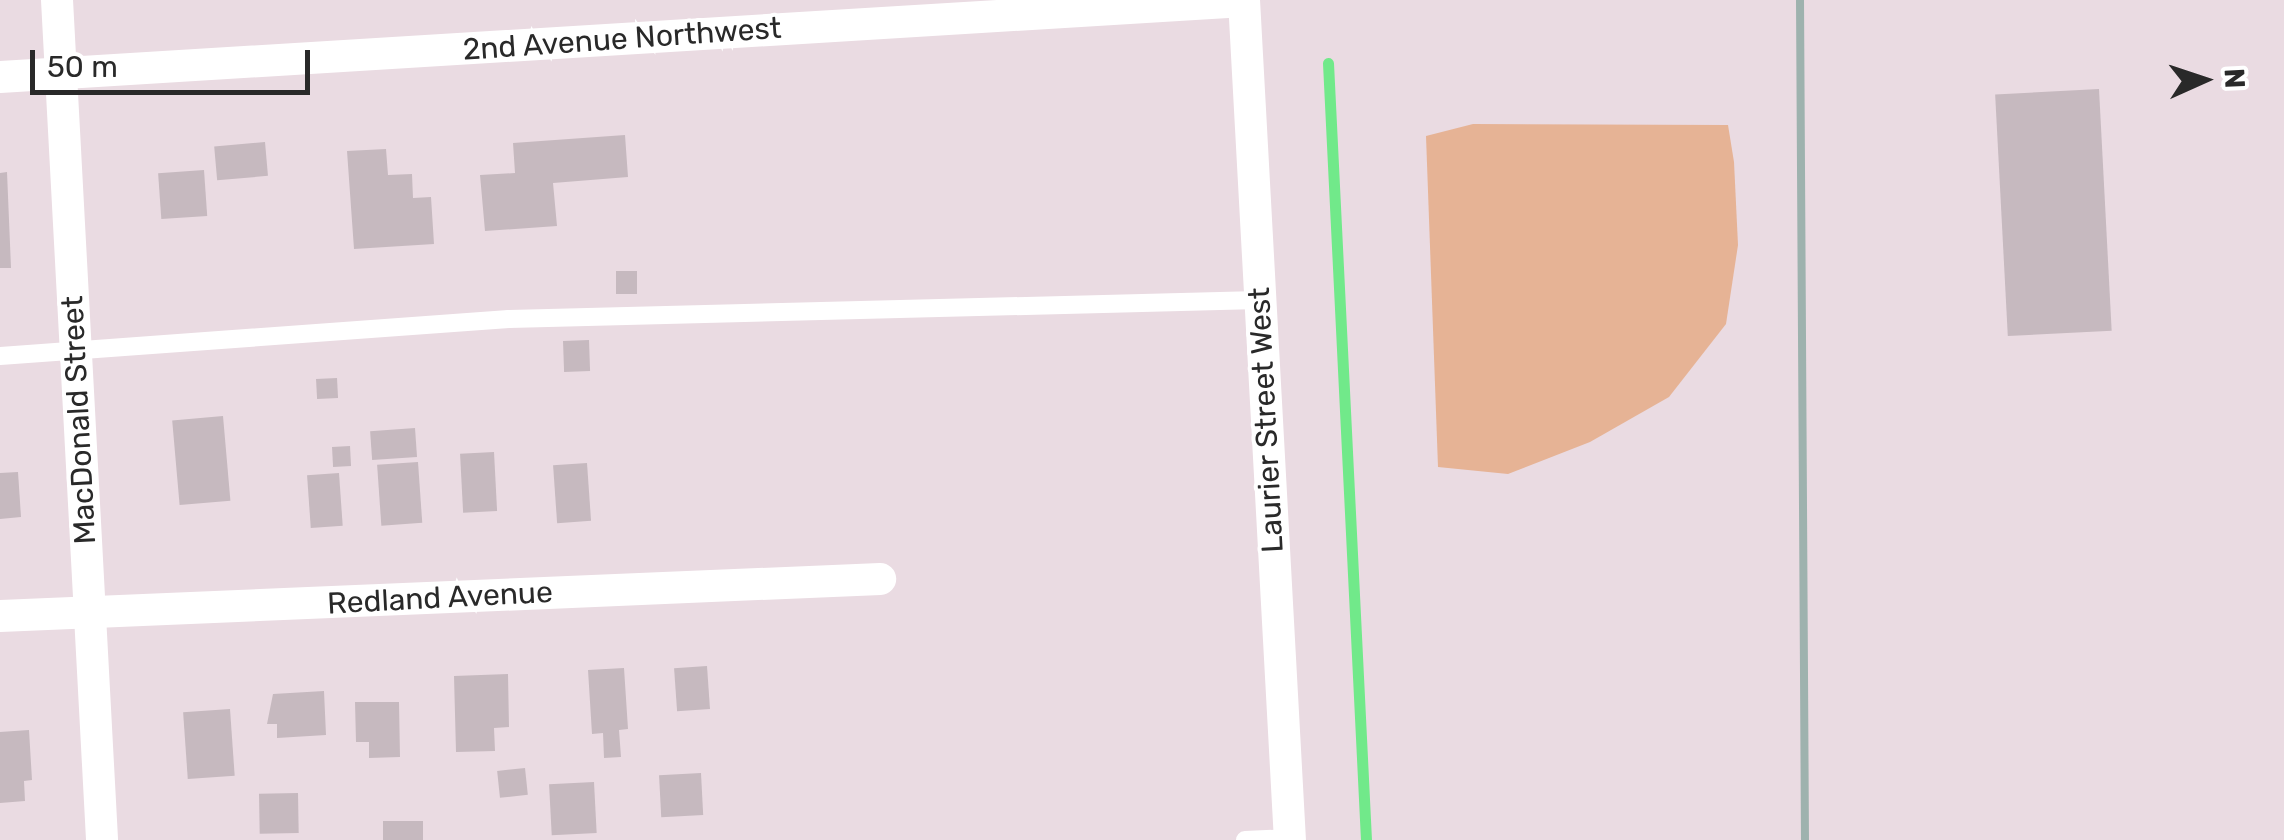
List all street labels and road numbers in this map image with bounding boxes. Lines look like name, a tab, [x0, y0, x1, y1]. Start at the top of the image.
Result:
street label: 2nd Avenue Northwest	[461, 10, 783, 68]
street label: Laurier Street West	[1241, 286, 1291, 554]
street label: MacDonald Street	[55, 295, 103, 545]
street label: Redland Avenue	[326, 574, 554, 622]

